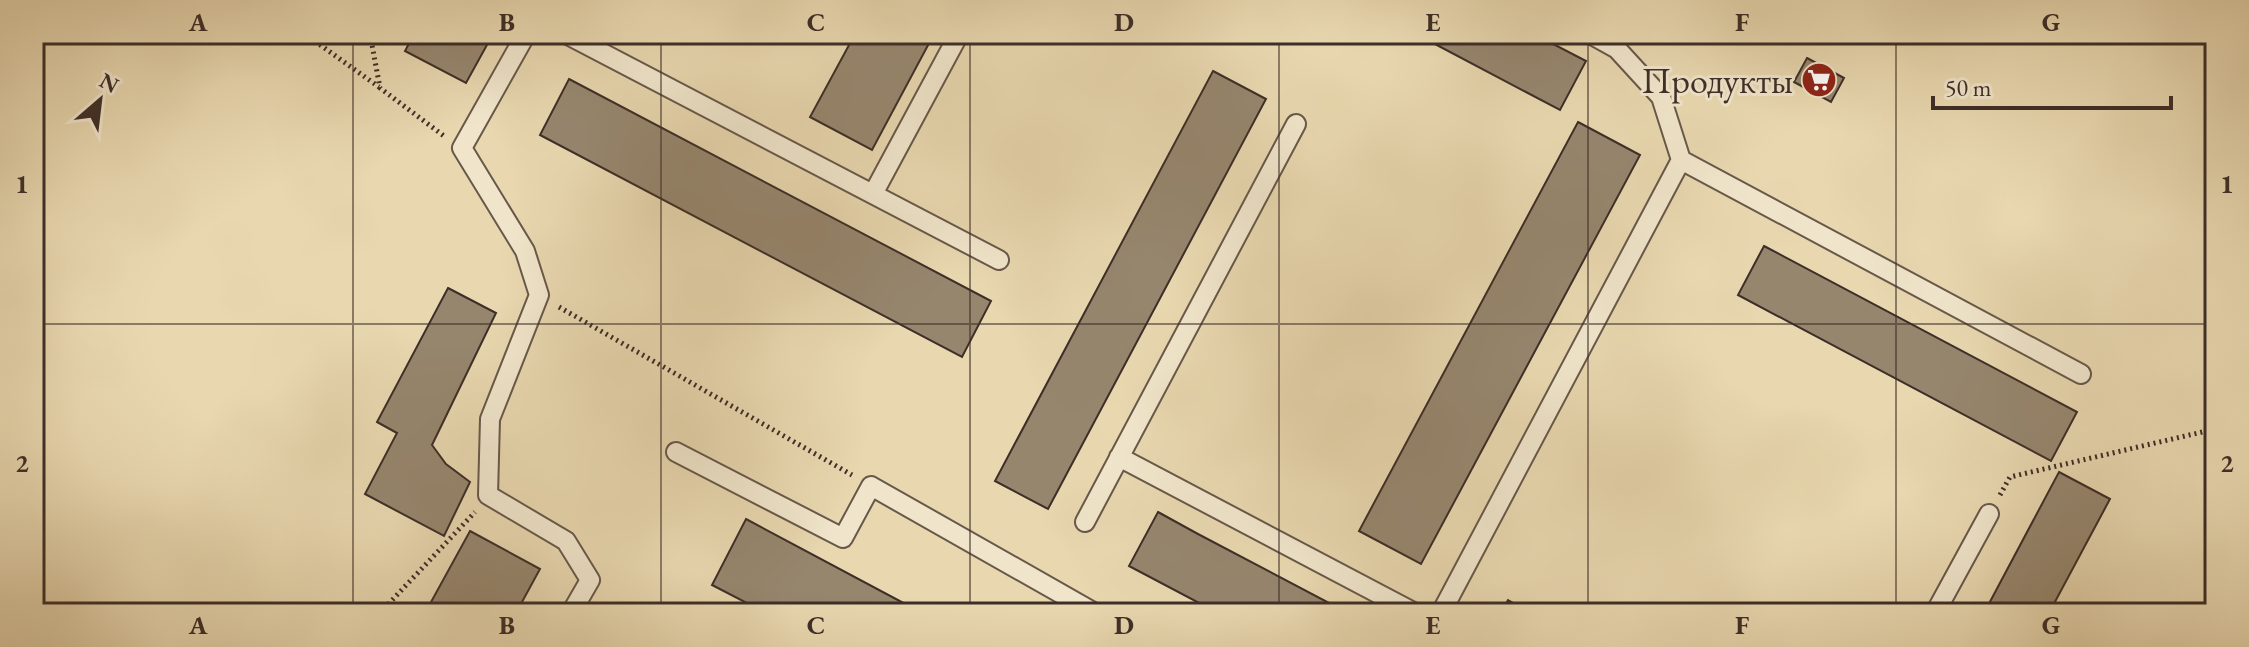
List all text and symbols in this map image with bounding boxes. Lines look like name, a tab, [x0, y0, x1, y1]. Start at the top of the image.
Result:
text: A	[188, 5, 208, 39]
text: B	[499, 5, 515, 39]
text: C	[807, 5, 825, 39]
text: D	[1114, 5, 1134, 39]
text: E	[1426, 5, 1441, 39]
text: F	[1735, 5, 1749, 39]
text: G	[2042, 5, 2061, 39]
place label: Продукты	[1641, 57, 1793, 104]
north arrow	[60, 60, 140, 140]
scale bar	[1933, 60, 2171, 110]
supermarket icon: Продукты	[1800, 61, 1838, 99]
text: N	[94, 66, 124, 100]
text: 50 m	[1945, 72, 1992, 103]
text: 1	[15, 167, 29, 201]
text: 1	[2220, 167, 2234, 201]
text: 2	[15, 446, 29, 480]
text: 2	[2220, 446, 2234, 480]
text: A	[188, 608, 208, 642]
text: B	[499, 608, 515, 642]
text: C	[807, 608, 825, 642]
text: D	[1114, 608, 1134, 642]
text: E	[1426, 608, 1441, 642]
text: F	[1735, 608, 1749, 642]
text: G	[2042, 608, 2061, 642]

